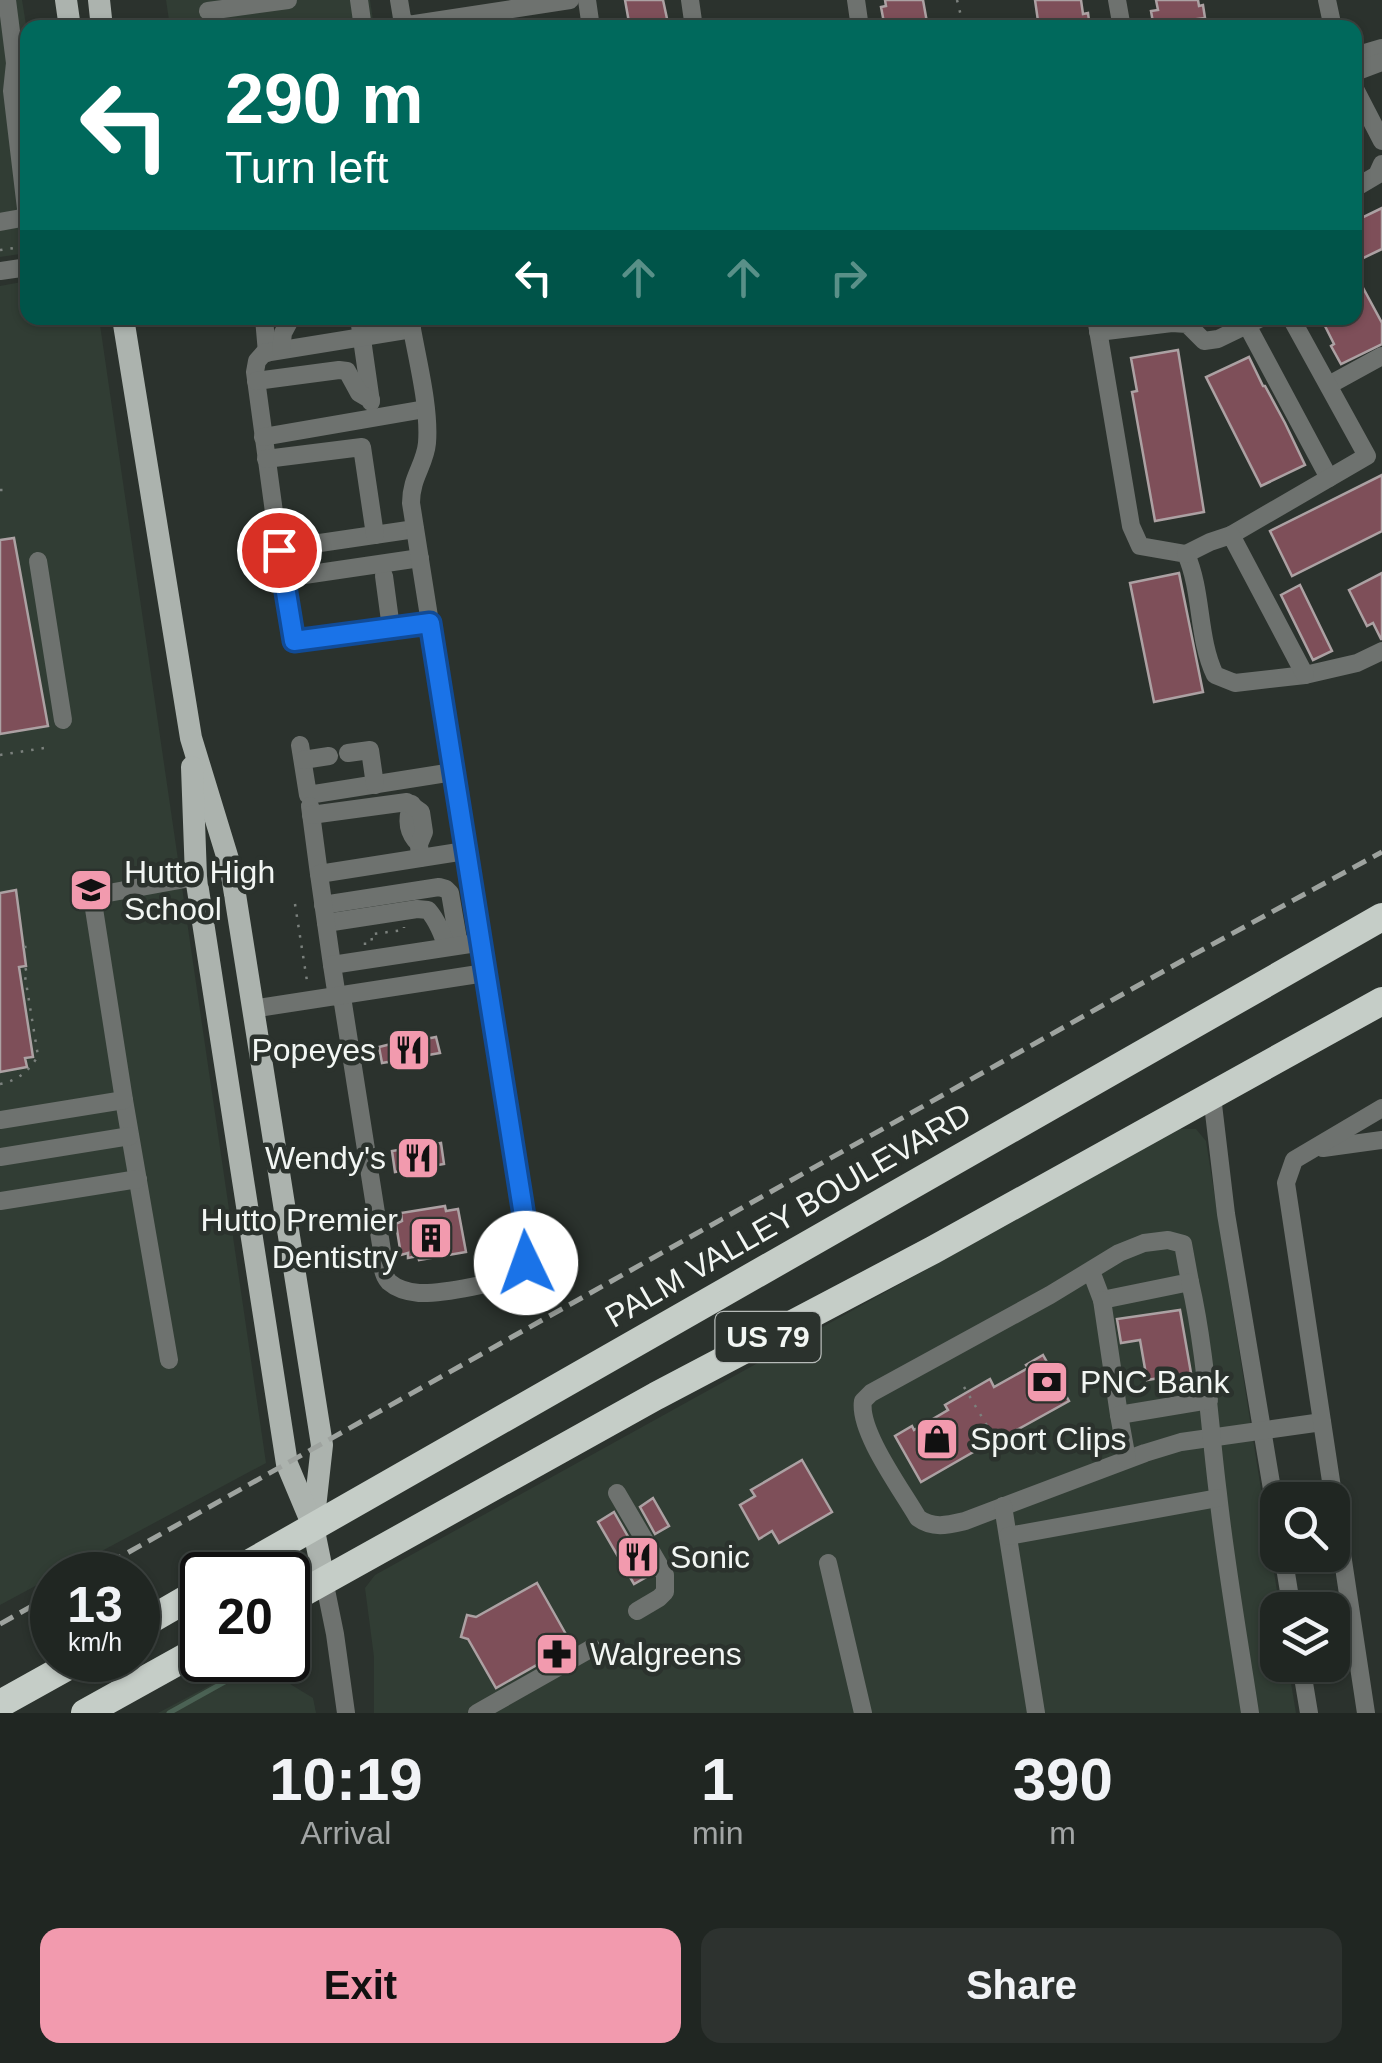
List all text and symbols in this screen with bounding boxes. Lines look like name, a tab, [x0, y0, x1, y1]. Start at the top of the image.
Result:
icon: left	[60, 60, 190, 190]
text: 290 m	[225, 60, 423, 138]
text: Turn left	[225, 142, 388, 193]
icon: left	[506, 250, 561, 305]
icon: ahead	[611, 250, 666, 305]
icon: ahead	[716, 250, 771, 305]
icon: right	[821, 250, 876, 305]
pin	[237, 508, 322, 593]
icon: arrive	[252, 523, 307, 578]
place label: Hutto High School	[124, 854, 275, 927]
school or university icon: Hutto High School	[68, 867, 114, 913]
restaurant icon: Popeyes	[386, 1027, 432, 1073]
place label: Popeyes	[251, 1032, 376, 1068]
street label: PALM VALLEY BOULEVARD	[599, 1096, 977, 1334]
restaurant icon: Wendy's	[395, 1135, 441, 1181]
place label: Wendy's	[265, 1140, 386, 1176]
place label: Hutto Premier Dentistry	[201, 1202, 398, 1275]
position arrow	[474, 1211, 578, 1315]
building icon: Hutto Premier Dentistry	[408, 1215, 454, 1261]
road number: US 79	[716, 1312, 820, 1362]
bank icon: PNC Bank	[1024, 1359, 1070, 1405]
place label: PNC Bank	[1080, 1364, 1230, 1400]
shop icon: Sport Clips	[914, 1416, 960, 1462]
place label: Sport Clips	[970, 1421, 1127, 1457]
map controls	[1260, 1482, 1350, 1682]
button: search	[1260, 1482, 1350, 1572]
restaurant icon: Sonic	[615, 1534, 661, 1580]
place label: Sonic	[670, 1539, 750, 1575]
speed limit sign: 20	[180, 1552, 310, 1682]
text: 13	[67, 1577, 123, 1633]
button: layers	[1260, 1592, 1350, 1682]
text: km/h	[68, 1628, 122, 1656]
pharmacy icon: Walgreens	[534, 1631, 580, 1677]
place label: Walgreens	[590, 1636, 742, 1672]
text: 10:19	[269, 1746, 423, 1813]
text: 1	[701, 1746, 734, 1813]
text: 390	[1013, 1746, 1113, 1813]
text: Arrival	[301, 1815, 391, 1851]
text: min	[692, 1815, 743, 1851]
text: m	[1049, 1815, 1076, 1851]
button: Exit	[40, 1928, 681, 2043]
button: Share	[701, 1928, 1342, 2043]

